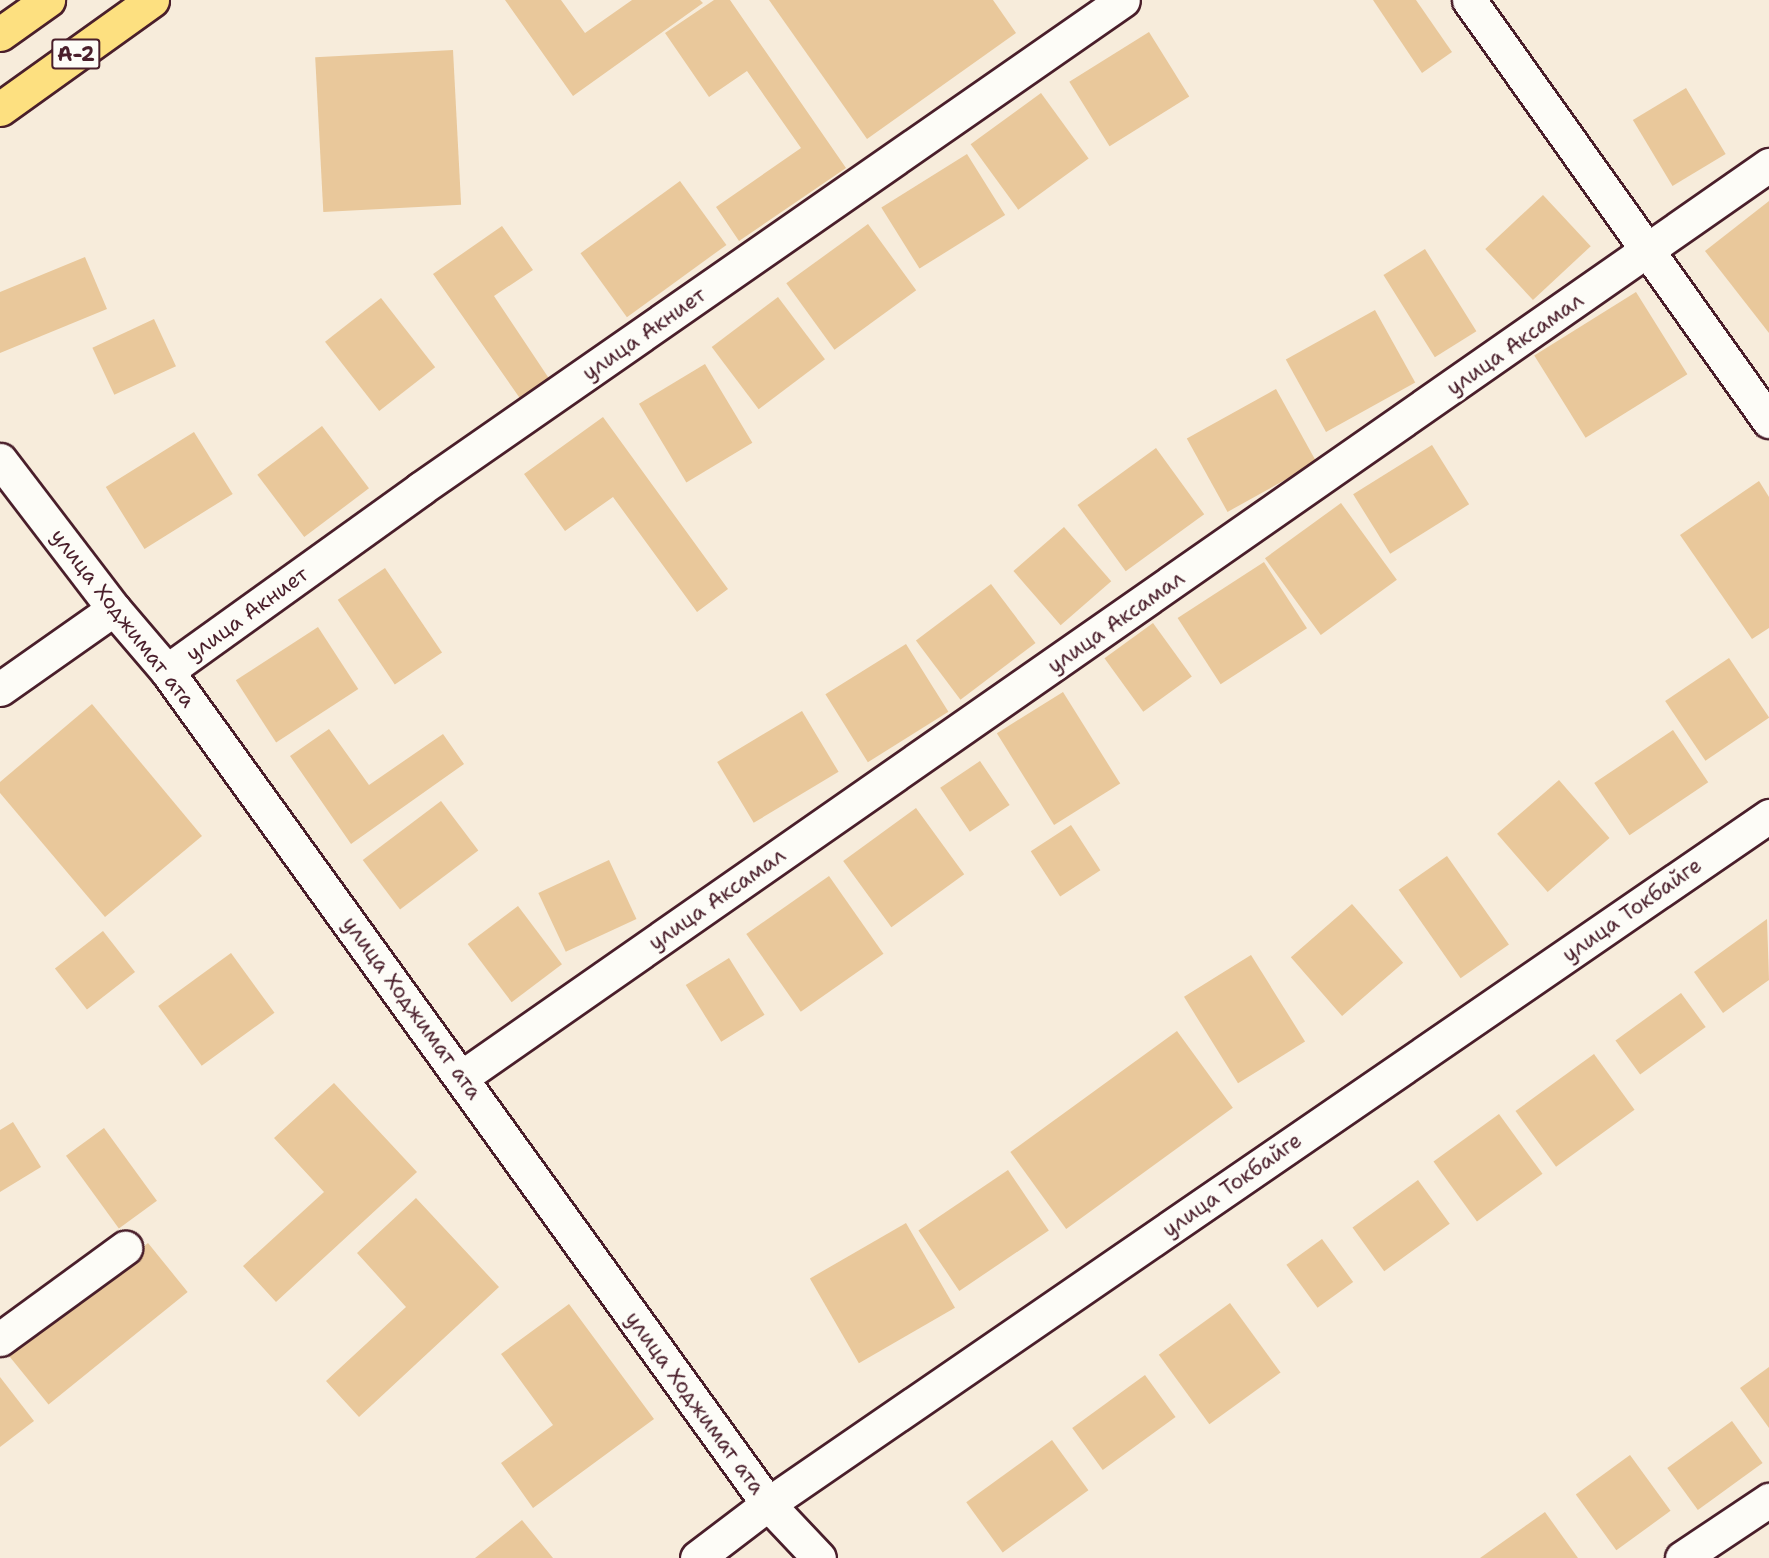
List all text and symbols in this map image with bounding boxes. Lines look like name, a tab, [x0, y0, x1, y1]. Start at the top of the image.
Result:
road number: A-2	[50, 37, 101, 71]
street label: улица Акниет	[578, 282, 710, 386]
street label: улица Аксамал	[1442, 287, 1588, 401]
street label: улица Ходжимат ата	[45, 524, 201, 712]
street label: улица Акниет	[181, 561, 313, 667]
street label: улица Аксамал	[1043, 565, 1189, 679]
street label: улица Аксамал	[644, 842, 790, 956]
street label: улица Токбайге	[1558, 853, 1706, 967]
street label: улица Ходжимат ата	[337, 912, 487, 1104]
street label: улица Токбайге	[1158, 1128, 1306, 1242]
street label: улица Ходжимат ата	[620, 1307, 770, 1499]

